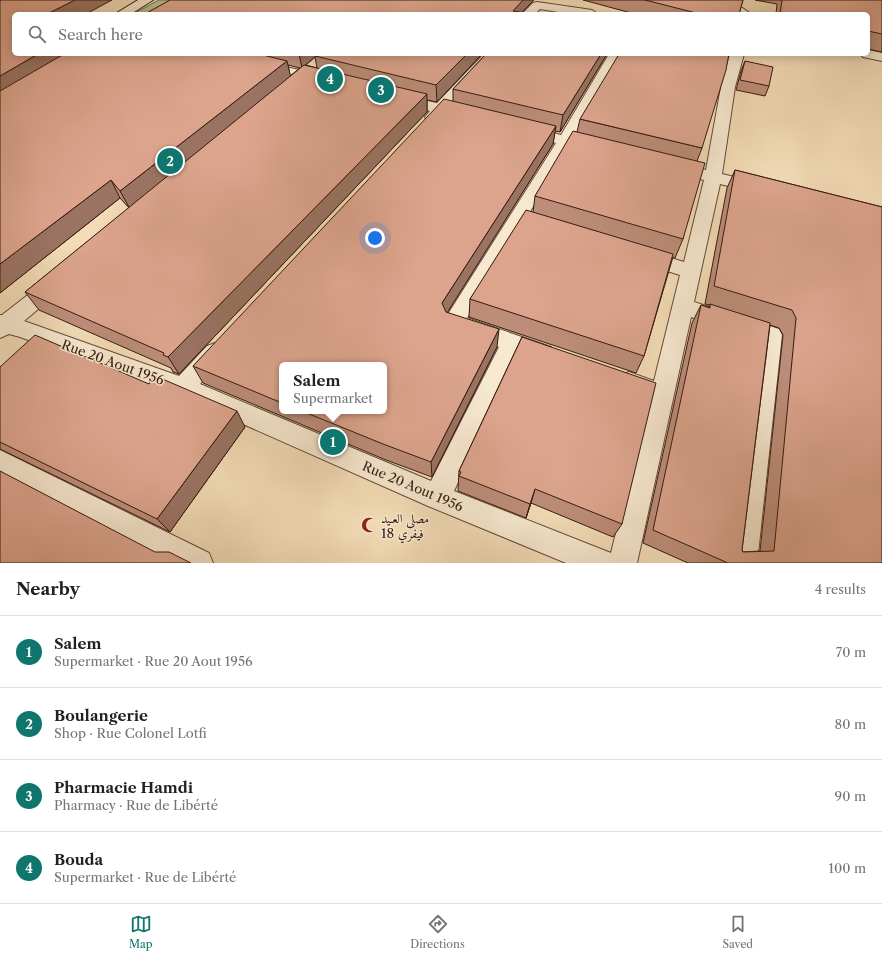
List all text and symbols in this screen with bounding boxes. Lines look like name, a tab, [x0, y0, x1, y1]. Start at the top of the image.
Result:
search box	[12, 12, 870, 56]
icon: search	[26, 23, 48, 45]
text: Search here	[58, 25, 143, 44]
pin: 4	[317, 64, 343, 94]
pin: 3	[368, 75, 394, 105]
pin: 2	[157, 146, 183, 176]
your location	[365, 228, 385, 248]
street label: Rue 20 Aout 1956	[59, 336, 167, 388]
popup	[279, 362, 387, 414]
text: Salem	[293, 371, 340, 390]
text: Supermarket	[293, 390, 373, 406]
pin: 1	[320, 427, 346, 457]
street label: Rue 20 Aout 1956	[360, 458, 466, 515]
place label: مصلى العـيد 18 فيفري	[381, 510, 429, 544]
mosque icon: مصلى العـيد 18 فيفري	[360, 516, 378, 534]
text: Nearby	[16, 579, 80, 599]
text: 4 results	[815, 581, 866, 597]
text: Salem	[54, 634, 101, 653]
text: 1	[26, 644, 32, 660]
text: 70 m	[836, 644, 866, 660]
text: Supermarket · Rue 20 Aout 1956	[54, 653, 253, 669]
text: Boulangerie	[54, 706, 148, 725]
text: 2	[25, 716, 33, 732]
text: 80 m	[834, 716, 866, 732]
text: Shop · Rue Colonel Lotfi	[54, 725, 207, 741]
text: Pharmacie Hamdi	[54, 778, 193, 797]
text: 3	[25, 788, 33, 804]
text: 90 m	[835, 788, 866, 804]
text: Pharmacy · Rue de Libérté	[54, 797, 218, 813]
text: Bouda	[54, 850, 103, 869]
text: 4	[25, 860, 33, 876]
text: 100 m	[828, 860, 866, 876]
text: Supermarket · Rue de Libérté	[54, 869, 236, 885]
tab: Map	[129, 913, 153, 951]
tab: Directions	[410, 913, 465, 951]
tab: Saved	[723, 913, 753, 951]

